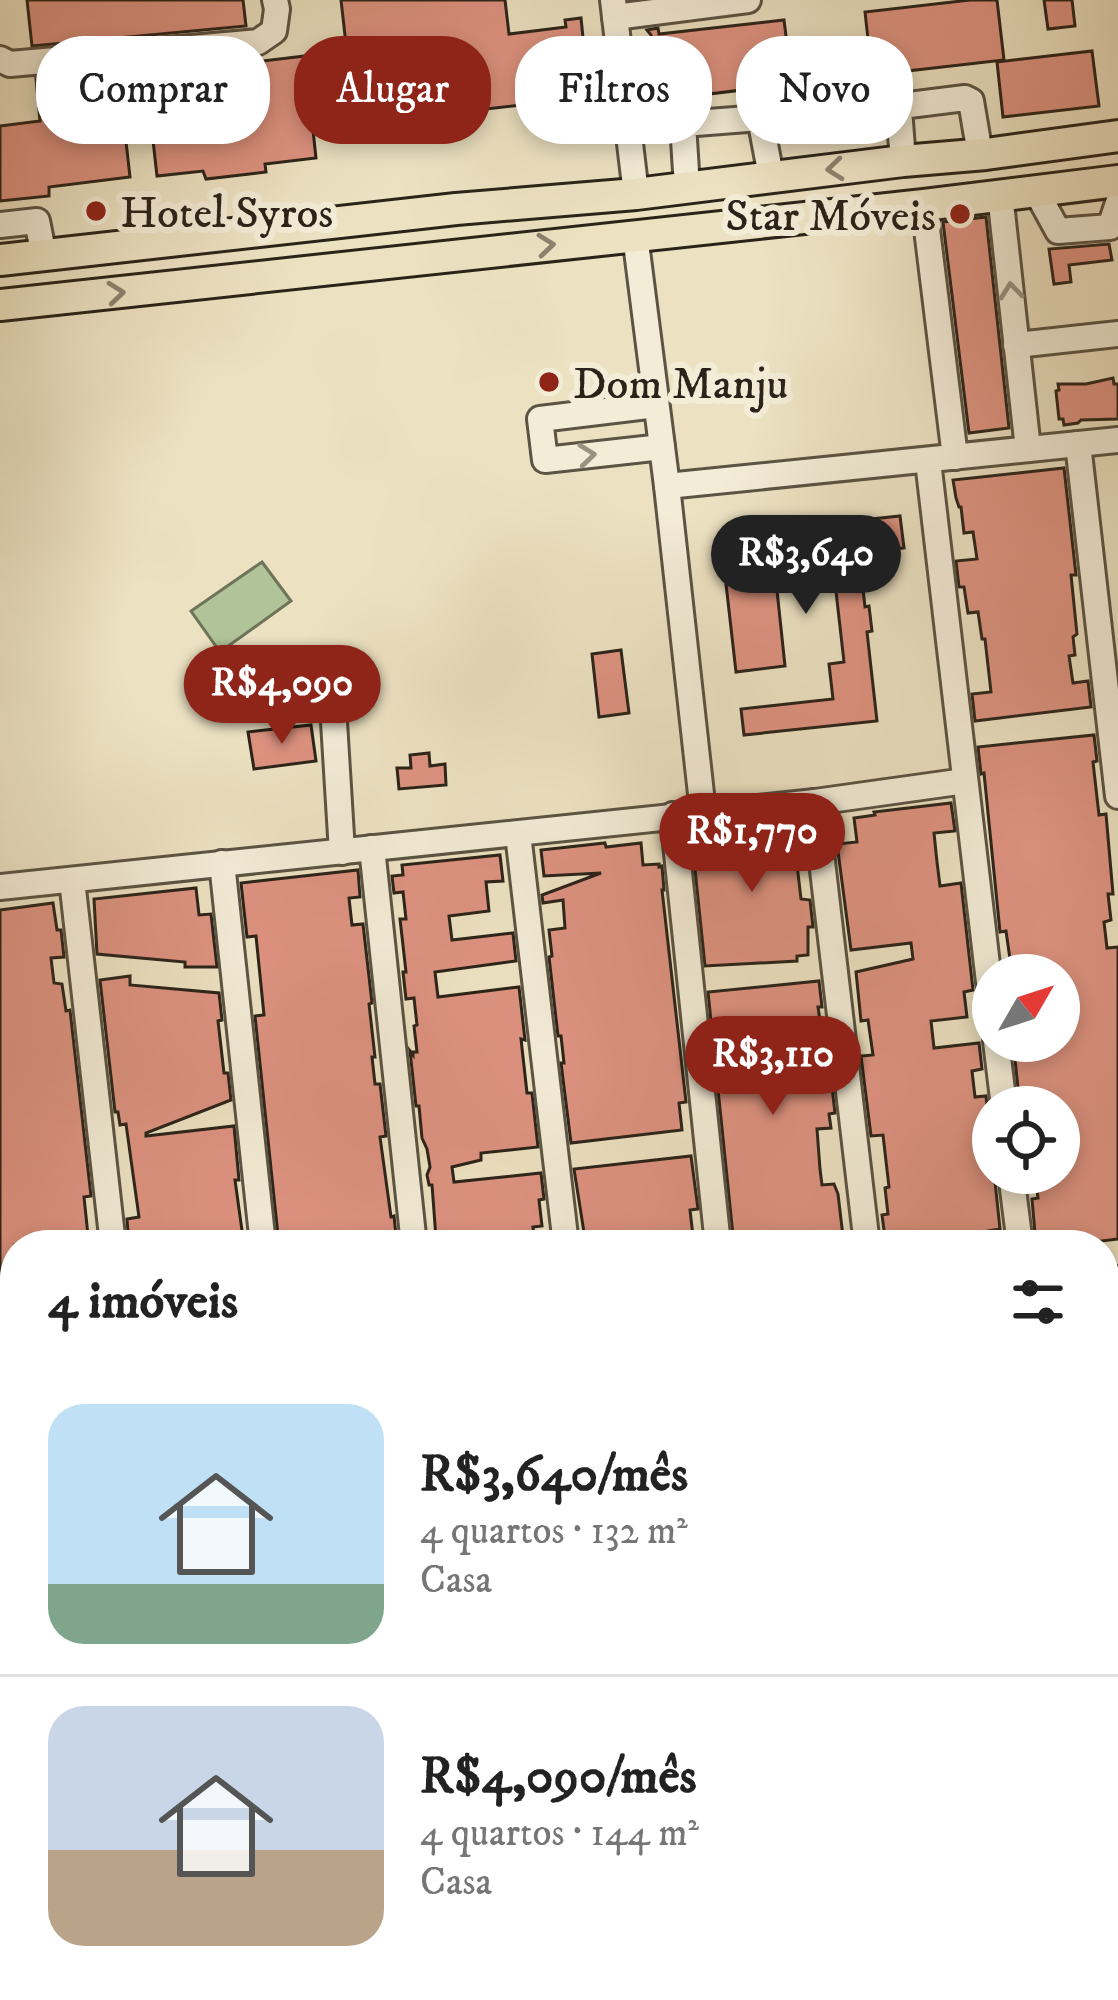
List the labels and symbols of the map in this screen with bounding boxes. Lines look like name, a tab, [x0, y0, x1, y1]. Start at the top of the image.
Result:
one-way arrow	[825, 155, 845, 181]
place label: Hotel Syros	[120, 186, 333, 242]
place label: Star Móveis	[725, 189, 936, 245]
marker: Hotel Syros	[83, 198, 109, 224]
marker: Star Móveis	[947, 201, 973, 227]
one-way arrow	[536, 233, 556, 259]
one-way arrow	[107, 281, 126, 306]
one-way arrow	[998, 281, 1024, 301]
place label: Dom Manju	[573, 357, 788, 413]
marker: Dom Manju	[536, 369, 562, 395]
one-way arrow	[578, 443, 597, 468]
pin: R$3,640	[695, 515, 917, 617]
pin: R$4,090	[171, 645, 393, 747]
pin: R$1,770	[641, 793, 863, 895]
north arrow	[972, 954, 1080, 1062]
pin: R$3,110	[662, 1016, 884, 1118]

